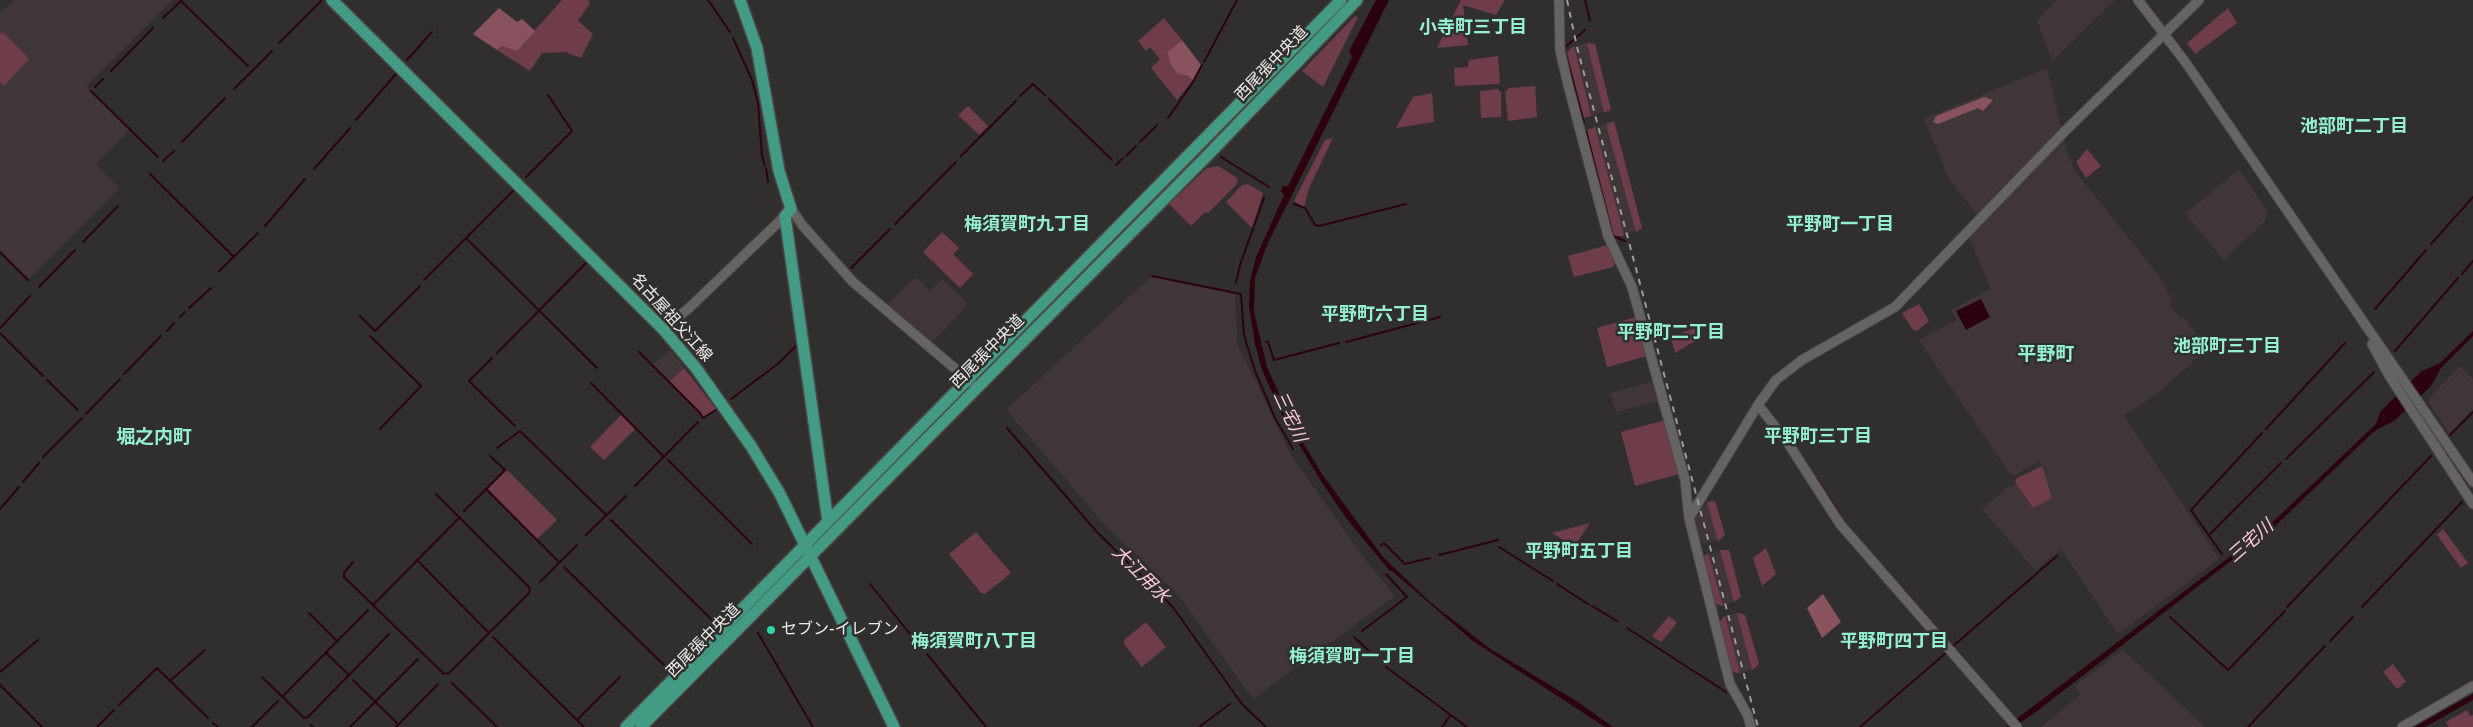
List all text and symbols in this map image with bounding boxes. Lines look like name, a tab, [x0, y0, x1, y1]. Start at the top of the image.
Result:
district label: 小寺町三丁目	[1419, 17, 1527, 39]
street label: 西尾張中央道	[1232, 23, 1312, 105]
district label: 池部町二丁目	[2300, 116, 2408, 138]
district label: 梅須賀町九丁目	[964, 214, 1090, 236]
district label: 平野町一丁目	[1786, 214, 1894, 236]
street label: 名古屋祖父江線	[626, 270, 716, 366]
district label: 平野町六丁目	[1321, 304, 1429, 326]
street label: 西尾張中央道	[947, 311, 1029, 393]
district label: 平野町二丁目	[1617, 322, 1725, 344]
district label: 池部町三丁目	[2173, 336, 2281, 358]
district label: 平野町	[2018, 344, 2074, 366]
water label: 三宅川	[1268, 388, 1310, 446]
district label: 平野町三丁目	[1764, 426, 1872, 448]
district label: 堀之内町	[116, 427, 192, 449]
water label: 三宅川	[2224, 516, 2278, 568]
district label: 平野町五丁目	[1525, 541, 1633, 563]
water label: 大江用水	[1107, 542, 1173, 608]
street label: 西尾張中央道	[663, 600, 745, 682]
place label: セブン-イレブン	[781, 620, 899, 640]
marker: セブン-イレブン	[765, 624, 777, 636]
district label: 梅須賀町八丁目	[911, 631, 1037, 653]
district label: 平野町四丁目	[1840, 631, 1948, 653]
district label: 梅須賀町一丁目	[1289, 646, 1415, 668]

